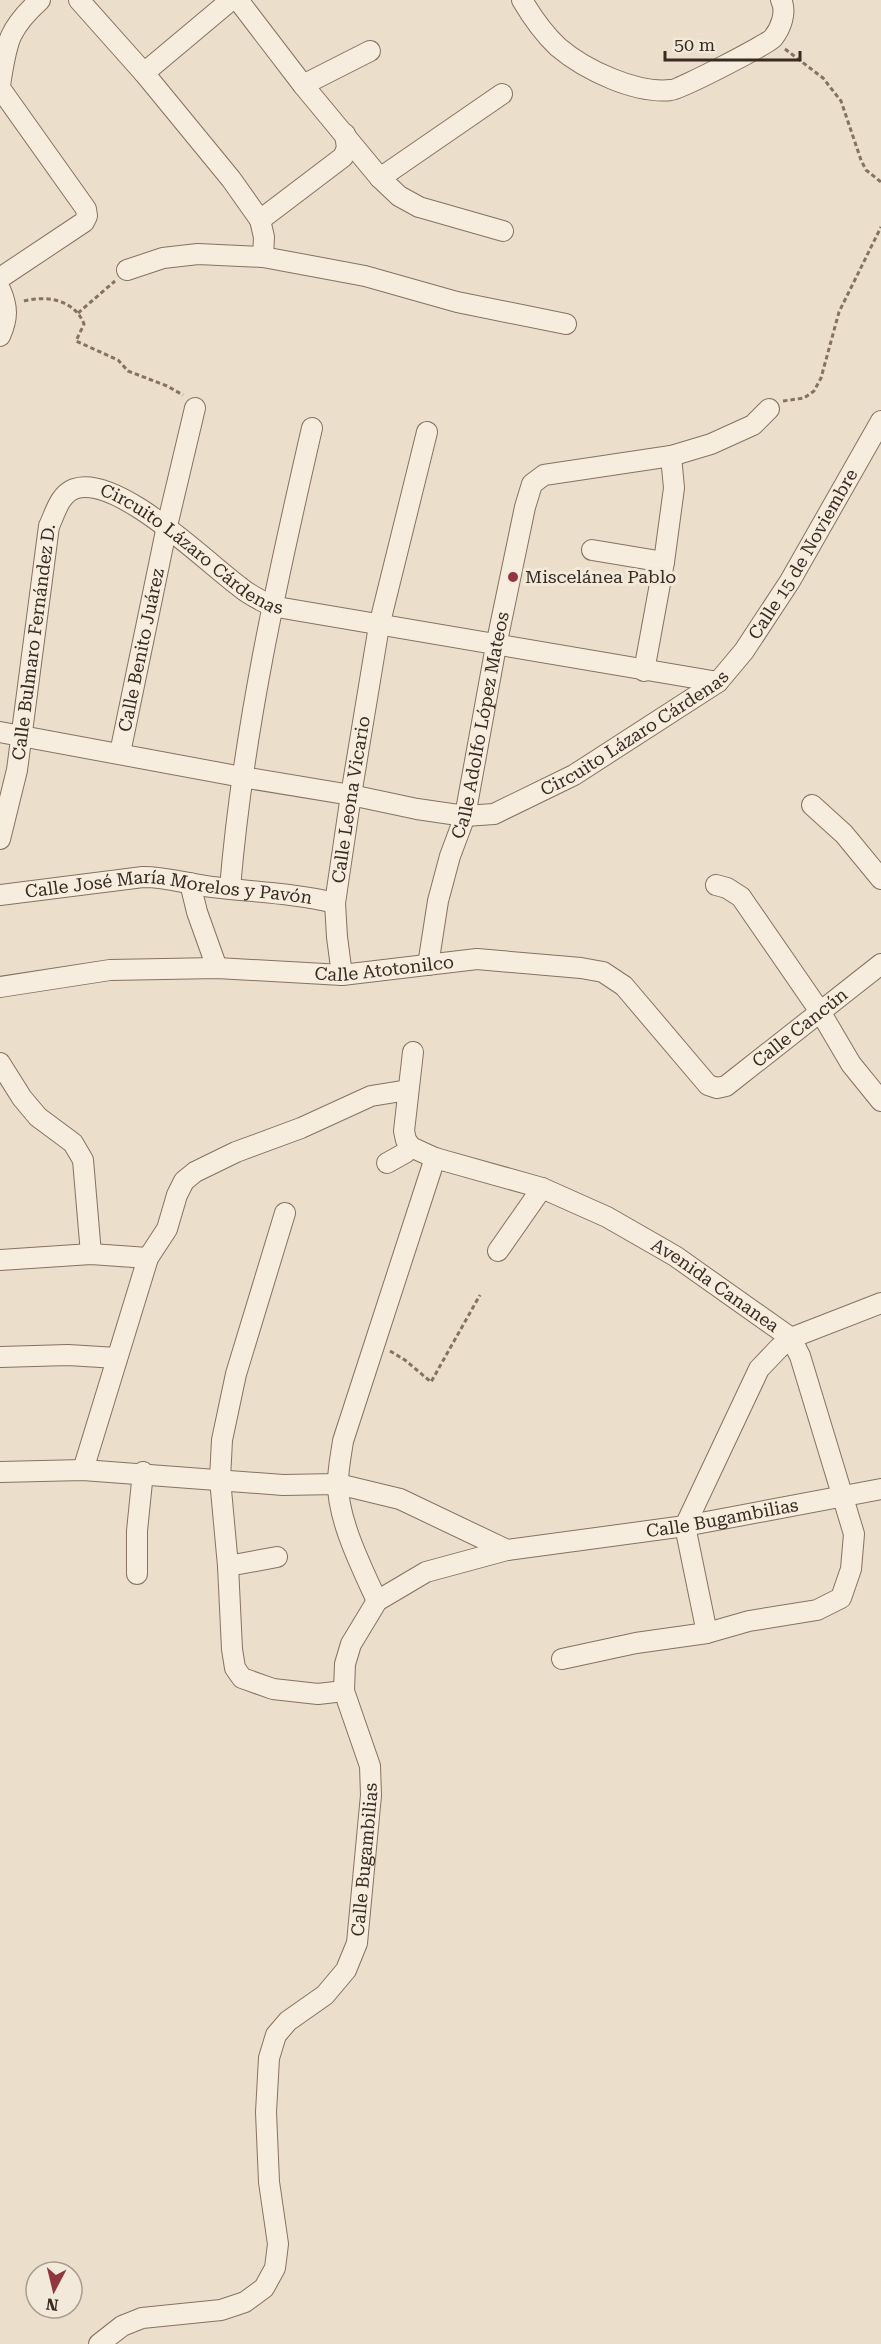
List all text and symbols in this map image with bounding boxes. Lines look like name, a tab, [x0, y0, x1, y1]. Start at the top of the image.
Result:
scale bar	[665, 24, 800, 62]
text: 50 m	[674, 34, 715, 55]
street label: Calle 15 de Noviembre	[744, 465, 862, 643]
street label: Circuito Lázaro Cárdenas	[98, 479, 285, 618]
street label: Calle Bulmaro Fernández D.	[7, 523, 59, 761]
street label: Calle Benito Juárez	[114, 566, 168, 734]
place label: Miscelánea Pablo	[525, 566, 676, 587]
marker: Miscelánea Pablo	[506, 570, 520, 584]
street label: Calle Adolfo López Mateos	[446, 610, 513, 842]
street label: Circuito Lázaro Cárdenas	[537, 666, 733, 800]
street label: Calle Leona Vicario	[327, 714, 374, 885]
street label: Calle José María Morelos y Pavón	[24, 866, 314, 908]
street label: Calle Atotonilco	[314, 951, 455, 985]
street label: Calle Cancún	[748, 983, 852, 1071]
street label: Avenida Cananea	[648, 1234, 783, 1336]
street label: Calle Bugambilias	[645, 1494, 800, 1541]
street label: Calle Bugambilias	[347, 1783, 381, 1937]
north arrow	[24, 2260, 84, 2320]
text: N	[45, 2294, 60, 2315]

